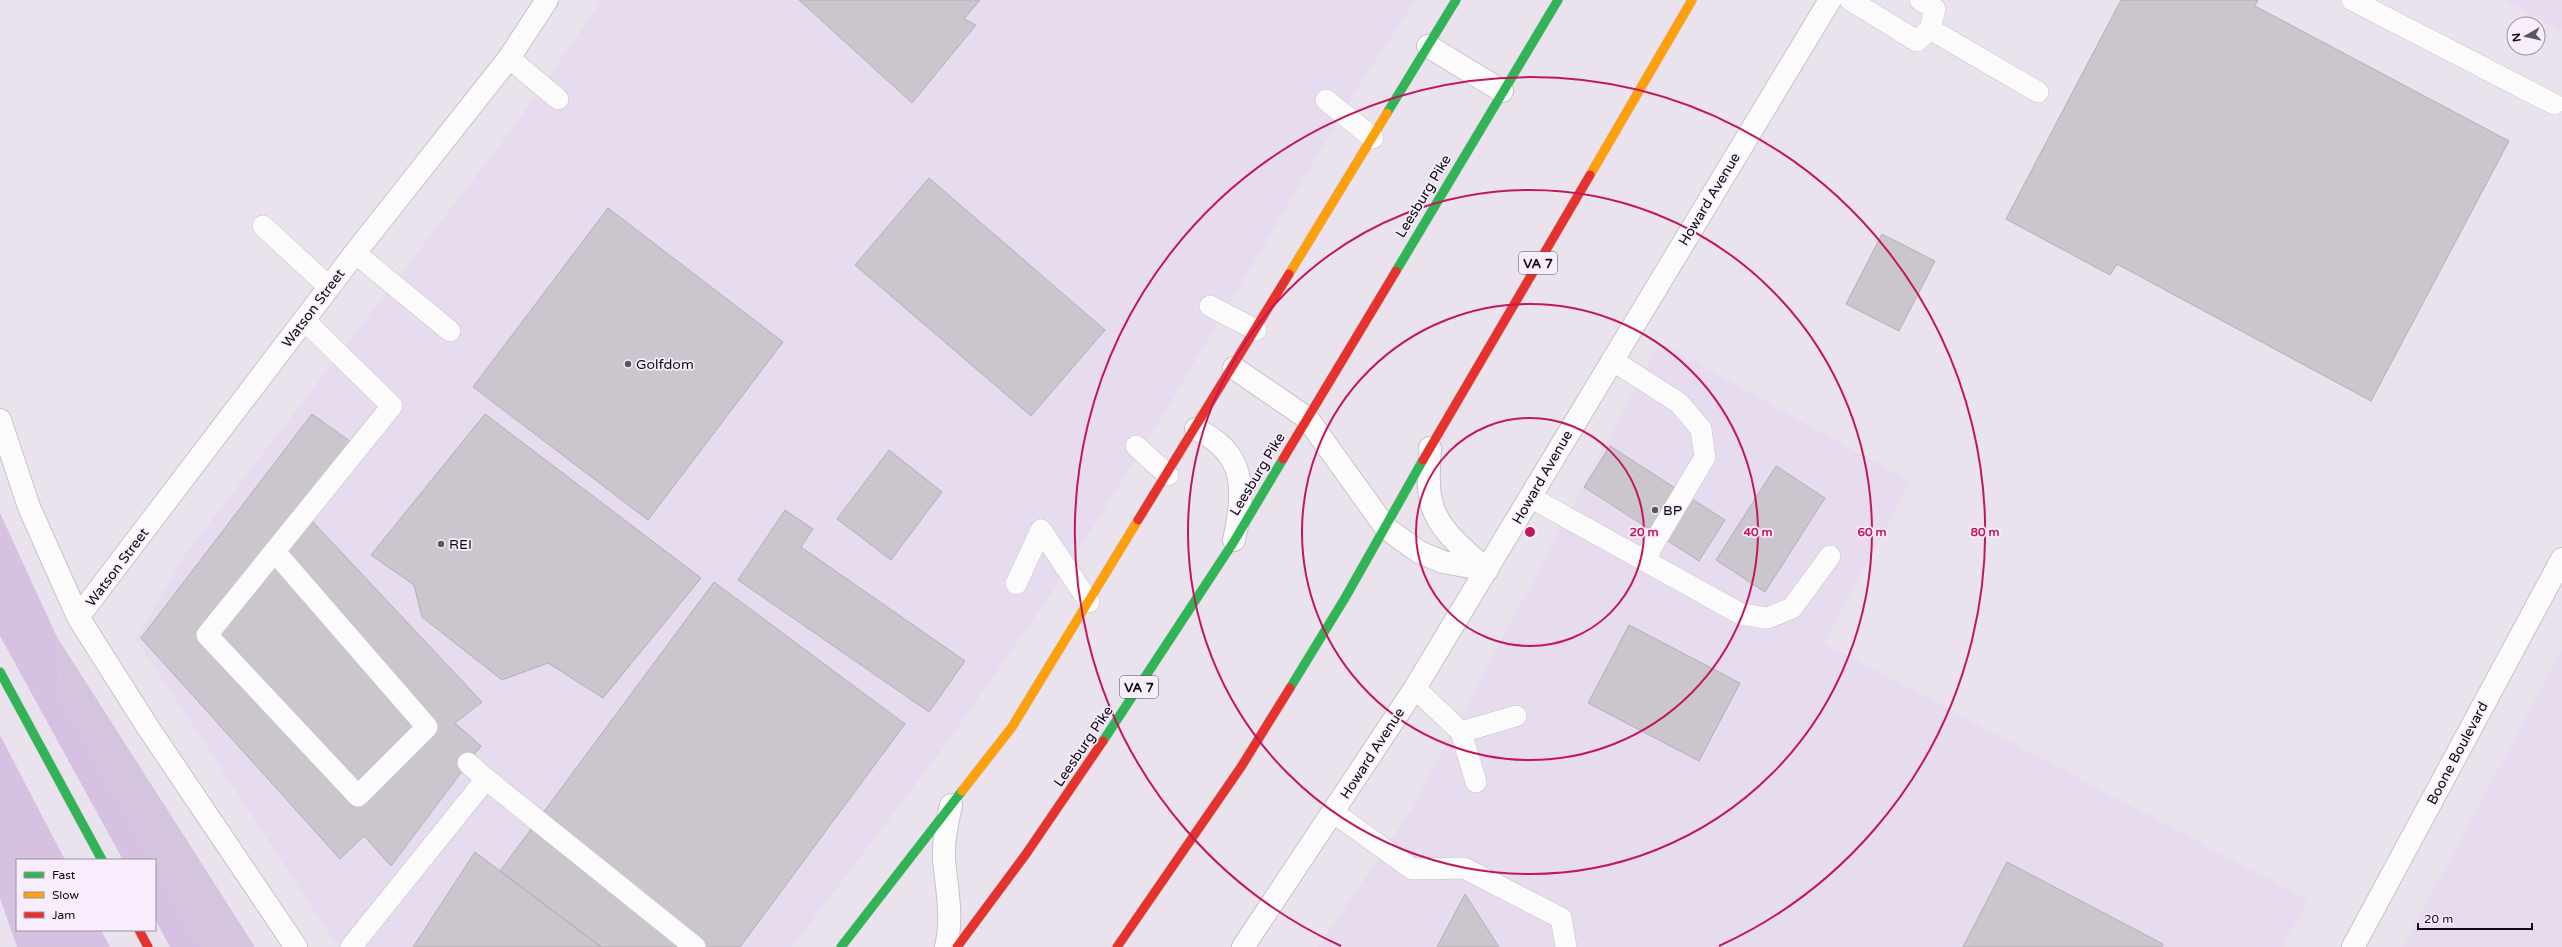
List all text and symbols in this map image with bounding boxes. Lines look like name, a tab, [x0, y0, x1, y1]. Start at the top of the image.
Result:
north arrow	[2506, 16, 2546, 56]
text: N	[2510, 32, 2524, 43]
street label: Howard Avenue	[1675, 150, 1744, 249]
street label: Leesburg Pike	[1392, 152, 1455, 241]
road number: VA 7	[1519, 252, 1557, 274]
street label: Watson Street	[278, 265, 349, 351]
place label: Golfdom	[636, 356, 694, 373]
marker: Golfdom	[623, 359, 633, 369]
street label: Howard Avenue	[1509, 427, 1576, 527]
street label: Leesburg Pike	[1226, 430, 1289, 519]
place label: BP	[1663, 502, 1682, 519]
marker: BP	[1650, 505, 1660, 515]
street label: Watson Street	[82, 524, 153, 610]
centre of rings	[1523, 525, 1537, 539]
text: 20 m	[1629, 525, 1659, 539]
text: 40 m	[1743, 525, 1773, 539]
text: 60 m	[1857, 525, 1887, 539]
text: 80 m	[1970, 525, 2000, 539]
place label: REI	[449, 536, 472, 553]
marker: REI	[436, 539, 446, 549]
road number: VA 7	[1120, 676, 1158, 698]
street label: Boone Boulevard	[2423, 699, 2492, 808]
street label: Leesburg Pike	[1050, 703, 1117, 790]
street label: Howard Avenue	[1337, 704, 1408, 802]
legend	[16, 859, 156, 931]
text: Fast	[52, 868, 76, 882]
text: Slow	[52, 888, 79, 902]
scale bar	[2418, 905, 2532, 931]
text: Jam	[52, 908, 75, 922]
text: 20 m	[2424, 912, 2453, 926]

